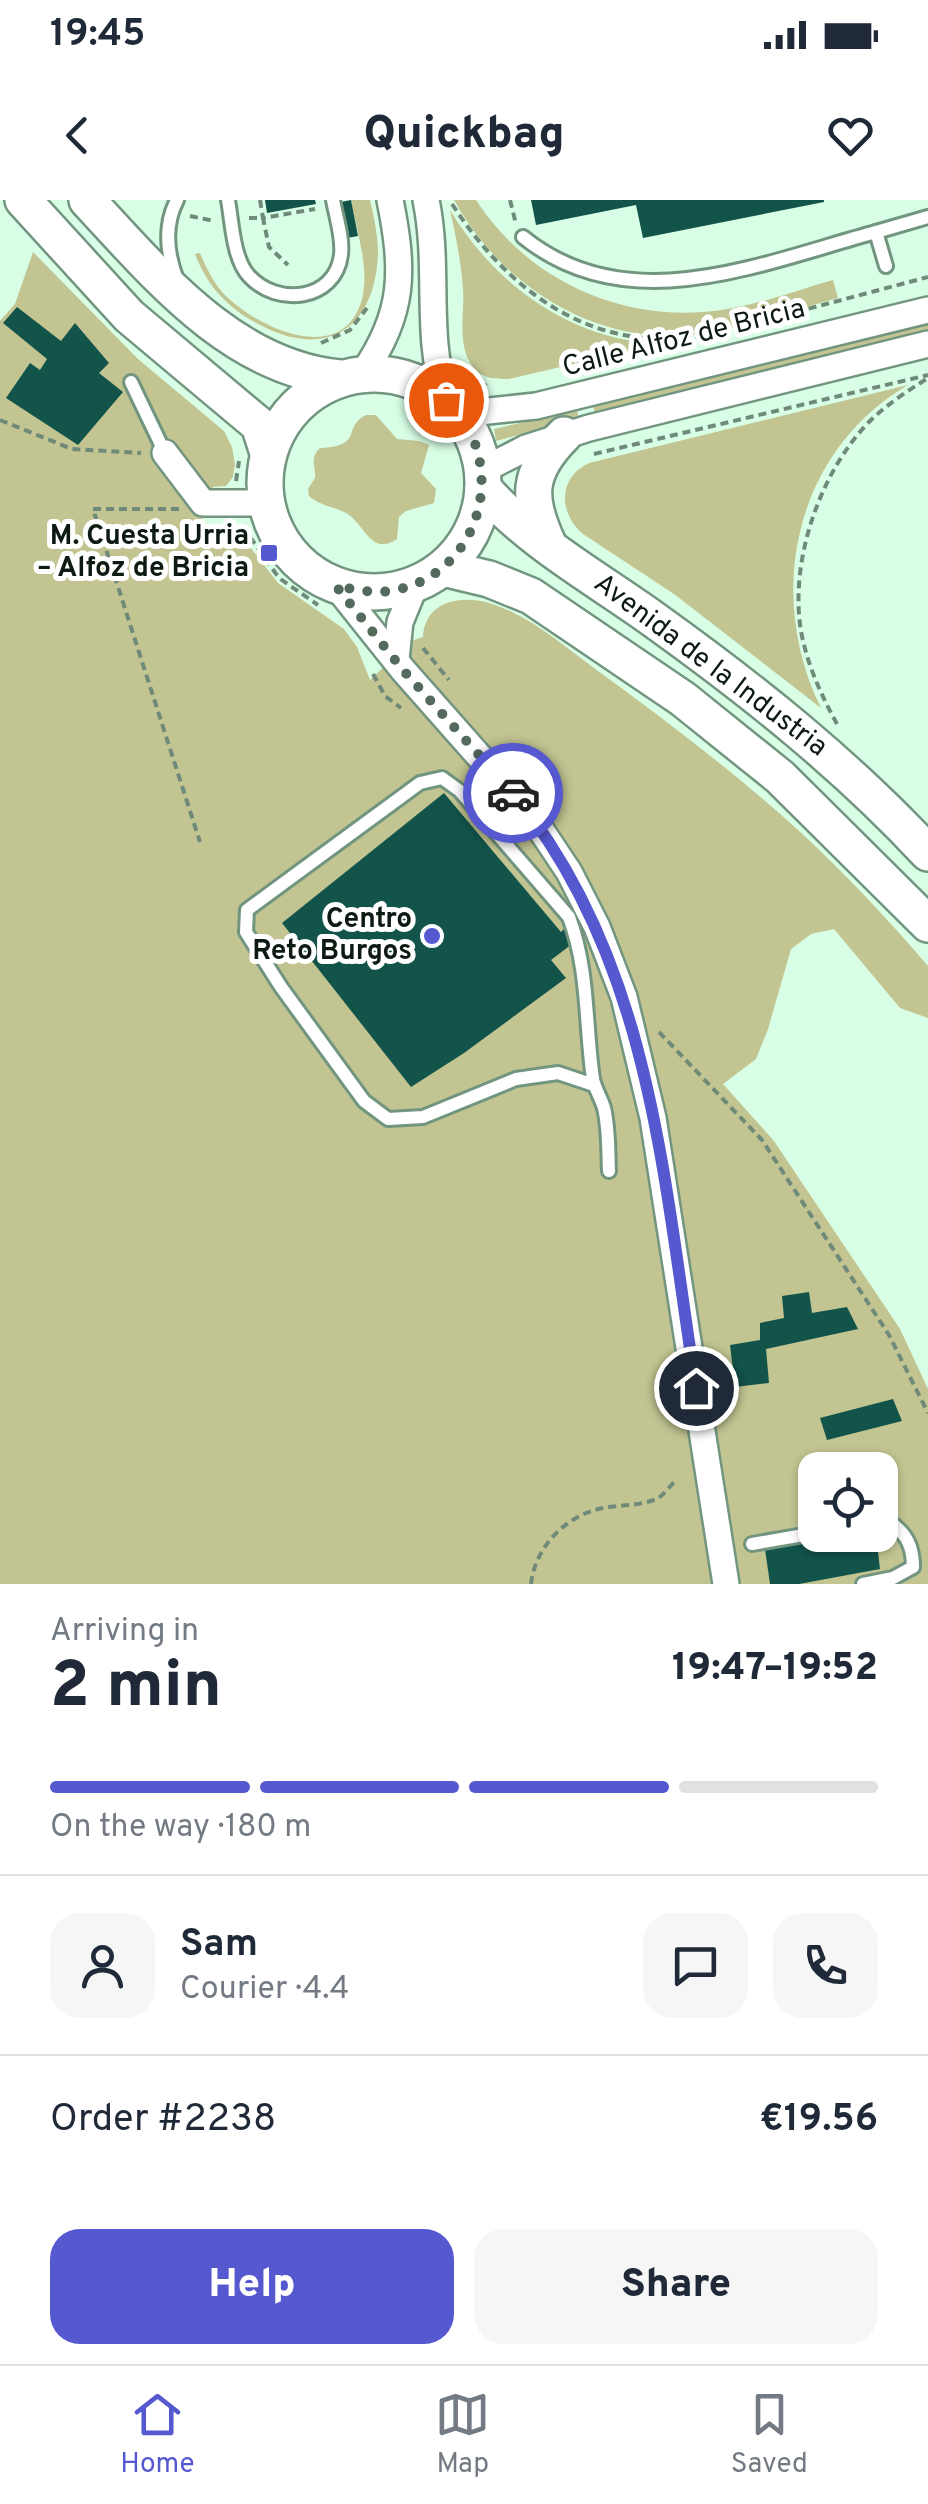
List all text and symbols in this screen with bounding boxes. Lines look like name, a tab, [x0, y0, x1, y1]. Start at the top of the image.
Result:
text: 19:45	[50, 11, 145, 60]
text: Quickbag	[363, 107, 565, 164]
icon: back	[50, 108, 105, 163]
icon: heart	[823, 108, 878, 163]
street label: Calle Alfoz de Bricia	[559, 291, 809, 387]
pin	[404, 358, 489, 443]
icon: bag	[419, 373, 474, 428]
place label: M. Cuesta Urria – Alfoz de Bricia	[37, 519, 249, 587]
marker: M. Cuesta Urria – Alfoz de Bricia	[258, 542, 280, 564]
street label: Avenida de la Industria	[586, 566, 834, 766]
courier	[463, 743, 563, 843]
icon: car	[486, 766, 541, 821]
place label: Centro Reto Burgos	[252, 902, 412, 970]
marker: Centro Reto Burgos	[421, 925, 443, 947]
pin	[654, 1346, 739, 1431]
icon: home	[669, 1361, 724, 1416]
map controls	[798, 1452, 898, 1552]
button: locate	[798, 1452, 898, 1552]
text: Arriving in	[50, 1612, 199, 1652]
text: 19:47–19:52	[672, 1645, 878, 1694]
text: 2 min	[50, 1648, 222, 1730]
text: On the way · 180 m	[50, 1808, 311, 1848]
button: person	[50, 1913, 155, 2018]
button: chat	[643, 1913, 748, 2018]
button: phone	[773, 1913, 878, 2018]
text: Sam	[180, 1921, 258, 1970]
text: Courier · 4.4	[180, 1970, 349, 2010]
text: Order #2238	[50, 2096, 276, 2145]
text: €19.56	[760, 2096, 878, 2145]
button: Help	[50, 2229, 454, 2344]
button: Share	[474, 2229, 878, 2344]
tab: Home	[120, 2387, 195, 2483]
tab: Map	[435, 2387, 490, 2483]
tab: Saved	[731, 2387, 808, 2483]

